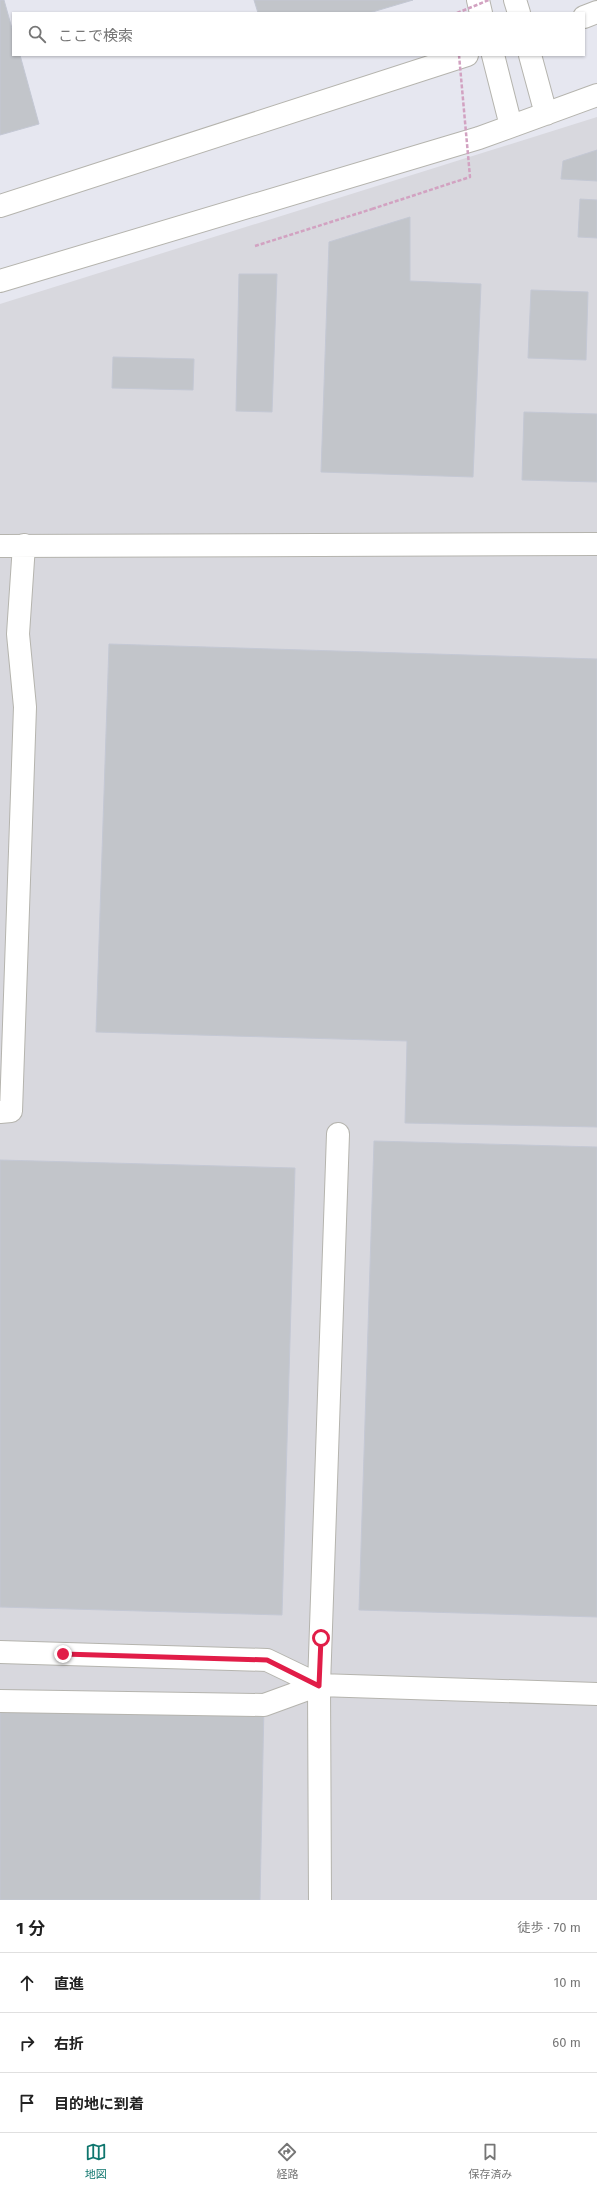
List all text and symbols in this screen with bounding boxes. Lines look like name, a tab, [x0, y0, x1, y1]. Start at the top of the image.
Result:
search box	[12, 12, 585, 56]
icon: search	[26, 23, 48, 45]
text: ここで検索	[58, 27, 133, 45]
route start	[312, 1629, 330, 1647]
route end	[54, 1645, 72, 1663]
text: 1 分	[16, 1918, 45, 1939]
text: 徒歩 · 70 m	[518, 1920, 581, 1935]
icon: ahead	[16, 1972, 38, 1994]
text: 直進	[54, 1975, 84, 1993]
text: 10 m	[554, 1975, 581, 1990]
icon: right	[16, 2032, 38, 2054]
text: 右折	[54, 2035, 84, 2053]
text: 60 m	[552, 2035, 581, 2050]
icon: arrive	[16, 2092, 38, 2114]
text: 目的地に到着	[54, 2095, 144, 2113]
tab: 地図	[85, 2141, 107, 2181]
tab: 経路	[276, 2141, 298, 2181]
tab: 保存済み	[468, 2141, 512, 2181]

